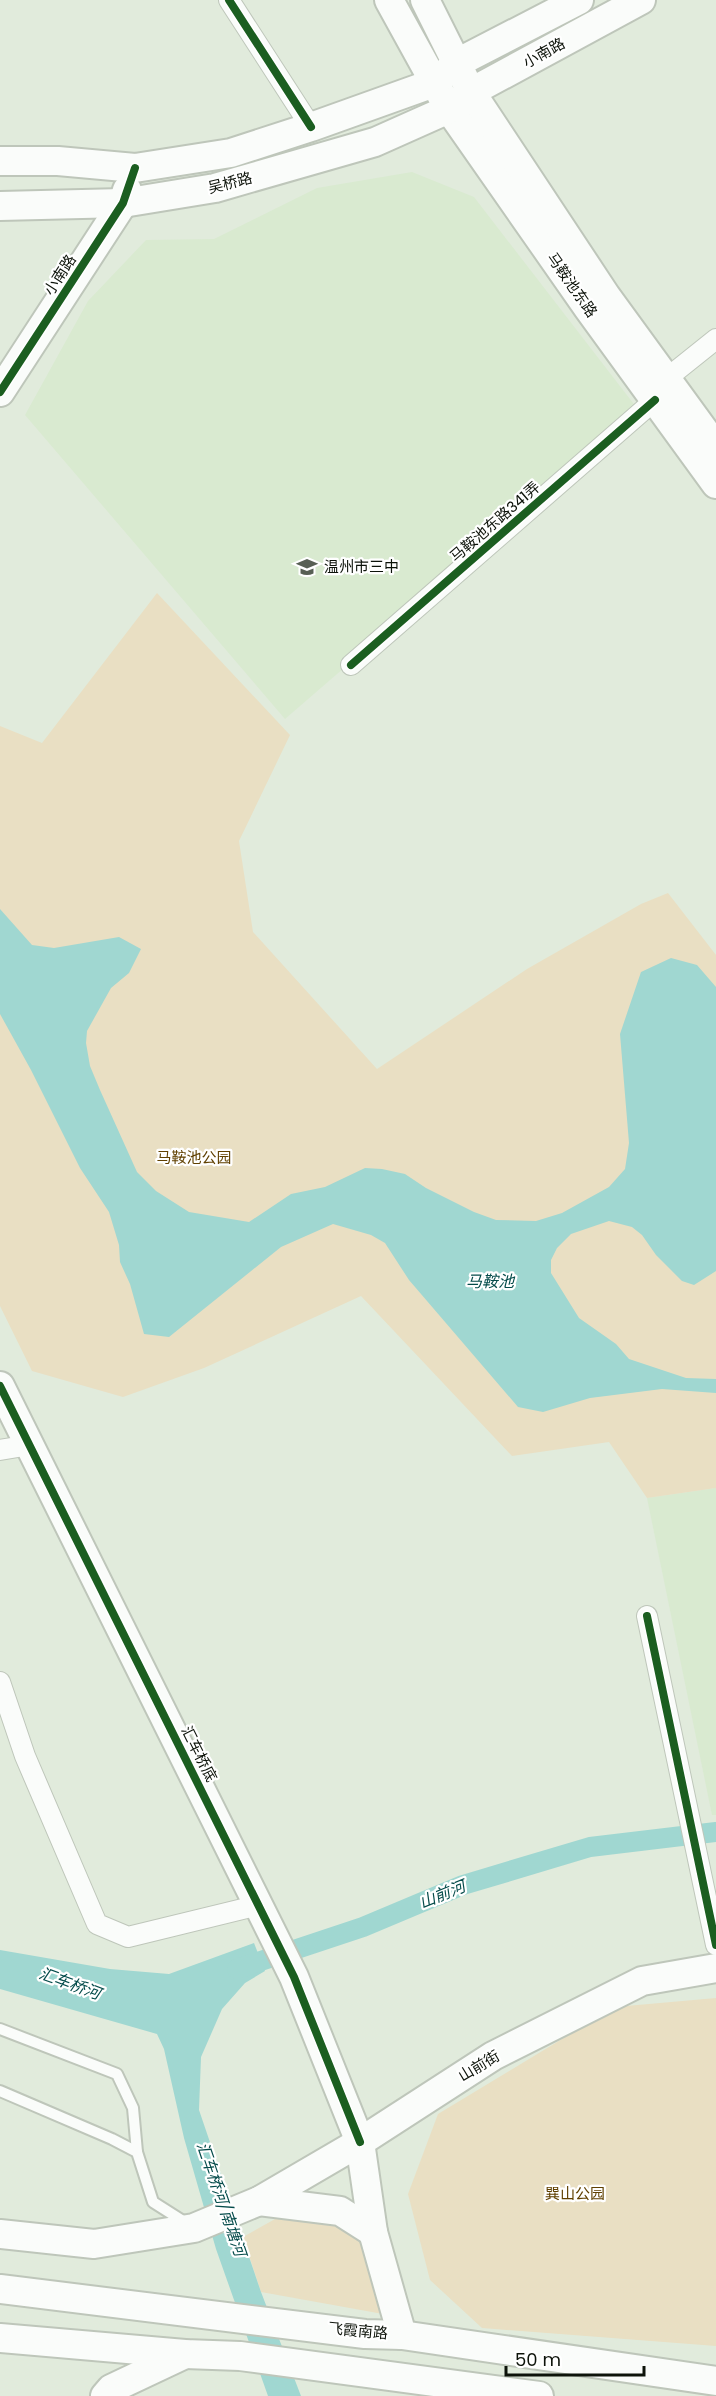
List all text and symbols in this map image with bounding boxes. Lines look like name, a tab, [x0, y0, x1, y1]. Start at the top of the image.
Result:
street label: 小南路	[519, 32, 569, 73]
street label: 吴桥路	[205, 167, 254, 198]
street label: 马鞍池东路	[542, 248, 603, 321]
street label: 小南路	[39, 250, 81, 299]
street label: 马鞍池东路341弄	[445, 477, 544, 567]
school or university icon: 温州市三中	[295, 555, 319, 579]
place label: 温州市三中	[324, 556, 399, 577]
park label: 马鞍池公园	[156, 1147, 232, 1168]
water label: 马鞍池	[466, 1270, 516, 1293]
street label: 汇车桥底	[176, 1722, 222, 1785]
water label: 山前河	[416, 1874, 472, 1914]
water label: 汇车桥河	[36, 1962, 107, 2006]
street label: 山前街	[454, 2045, 503, 2086]
water label: 汇车桥河/南塘河	[191, 2139, 253, 2262]
park label: 巽山公园	[545, 2183, 605, 2204]
street label: 飞霞南路	[327, 2317, 389, 2344]
scale bar	[506, 2339, 644, 2377]
text: 50 m	[515, 2347, 561, 2372]

